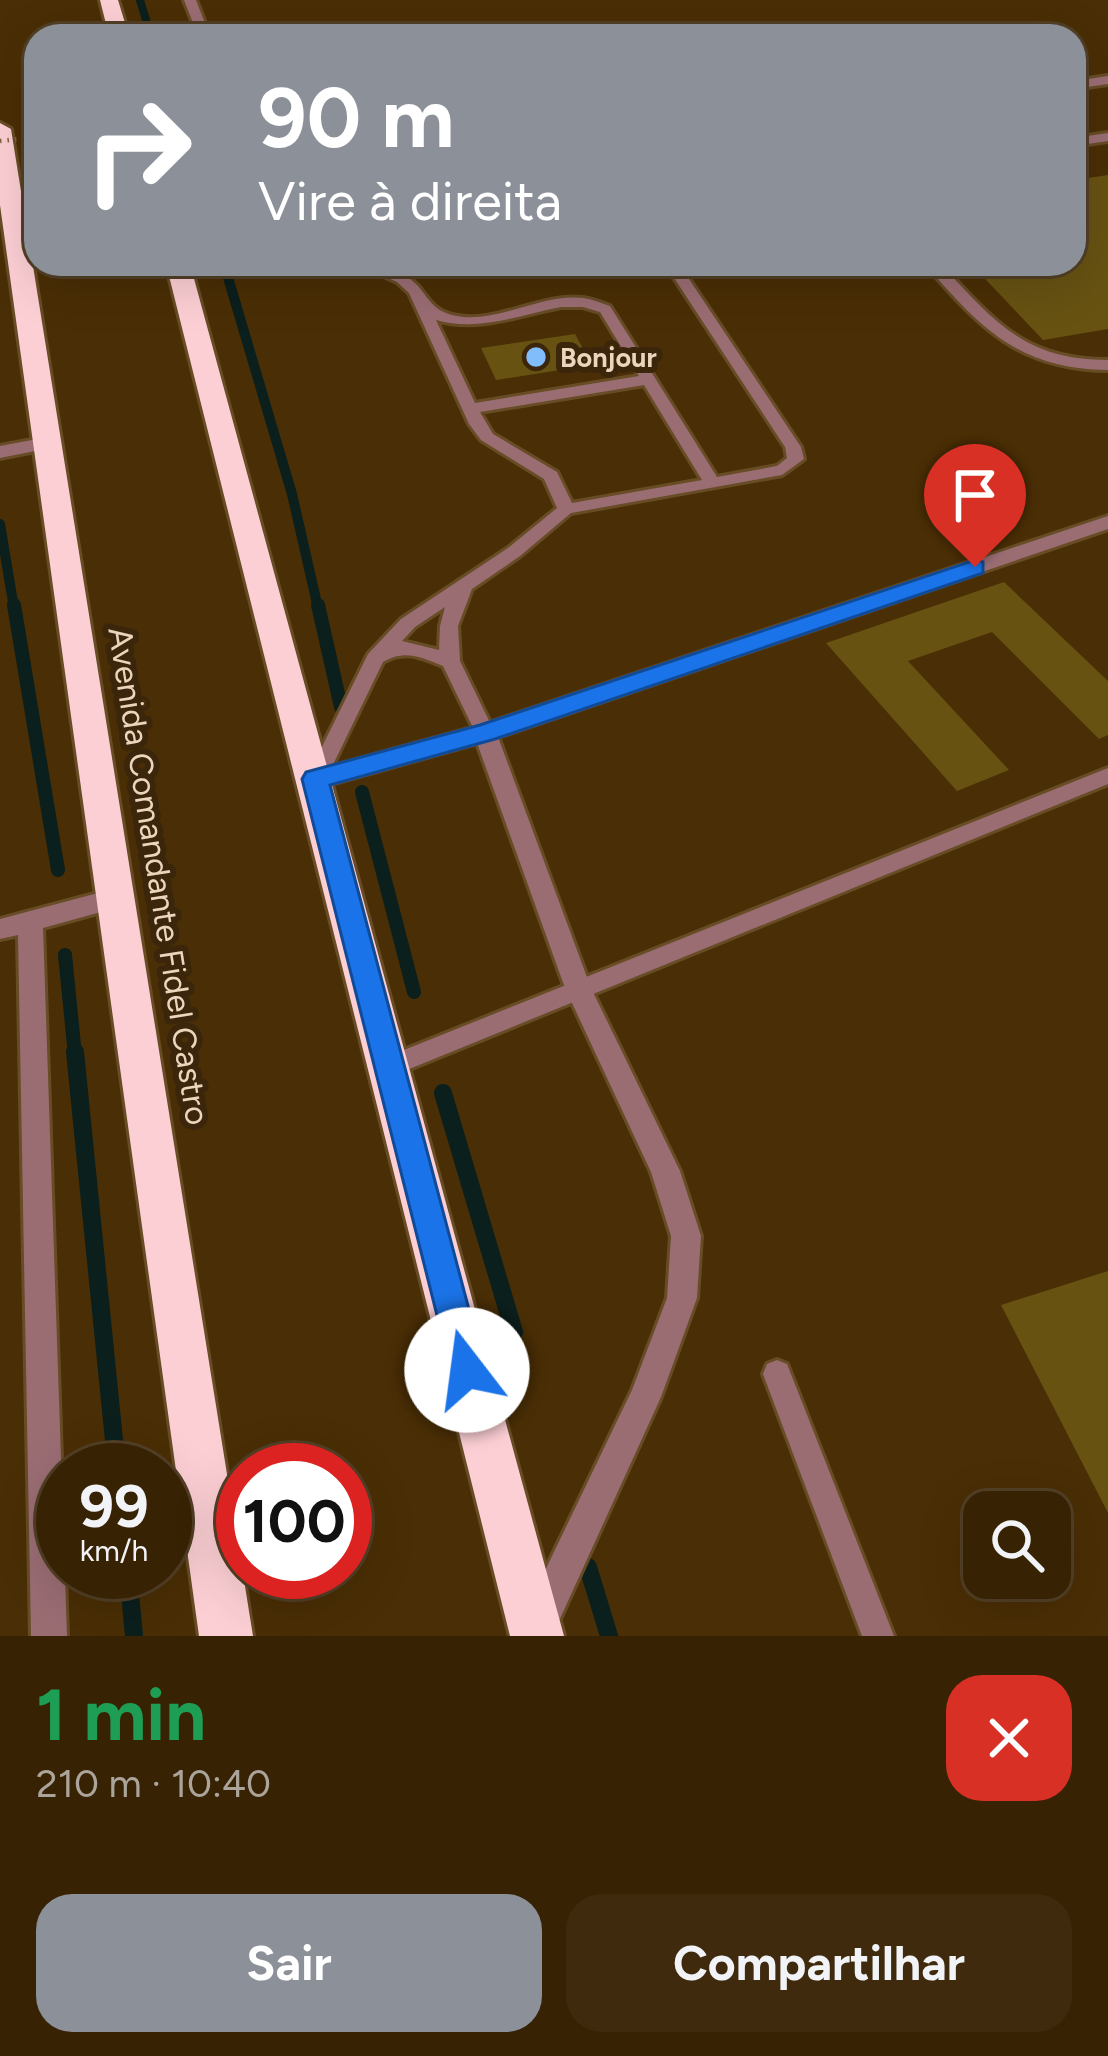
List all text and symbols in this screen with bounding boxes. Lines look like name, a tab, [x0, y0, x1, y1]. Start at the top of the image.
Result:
text: 90 m	[258, 67, 454, 168]
icon: right	[60, 72, 216, 228]
text: Vire à direita	[258, 169, 562, 234]
place label: Bonjour	[560, 341, 657, 374]
marker: Bonjour	[523, 344, 549, 370]
pin	[924, 444, 1026, 567]
icon: arrive	[942, 462, 1008, 528]
street label: Avenida Comandante Fidel Castro	[100, 624, 218, 1128]
position arrow	[404, 1307, 530, 1433]
speed limit sign: 100	[216, 1443, 372, 1599]
text: 99	[79, 1470, 149, 1542]
map controls	[963, 1491, 1071, 1599]
button: search	[963, 1491, 1071, 1599]
text: km/h	[80, 1532, 148, 1569]
text: 1 min	[36, 1672, 206, 1758]
button: close	[946, 1675, 1072, 1801]
text: 210 m · 10:40	[36, 1760, 271, 1807]
button: Sair	[36, 1894, 542, 2032]
button: Compartilhar	[566, 1894, 1072, 2032]

